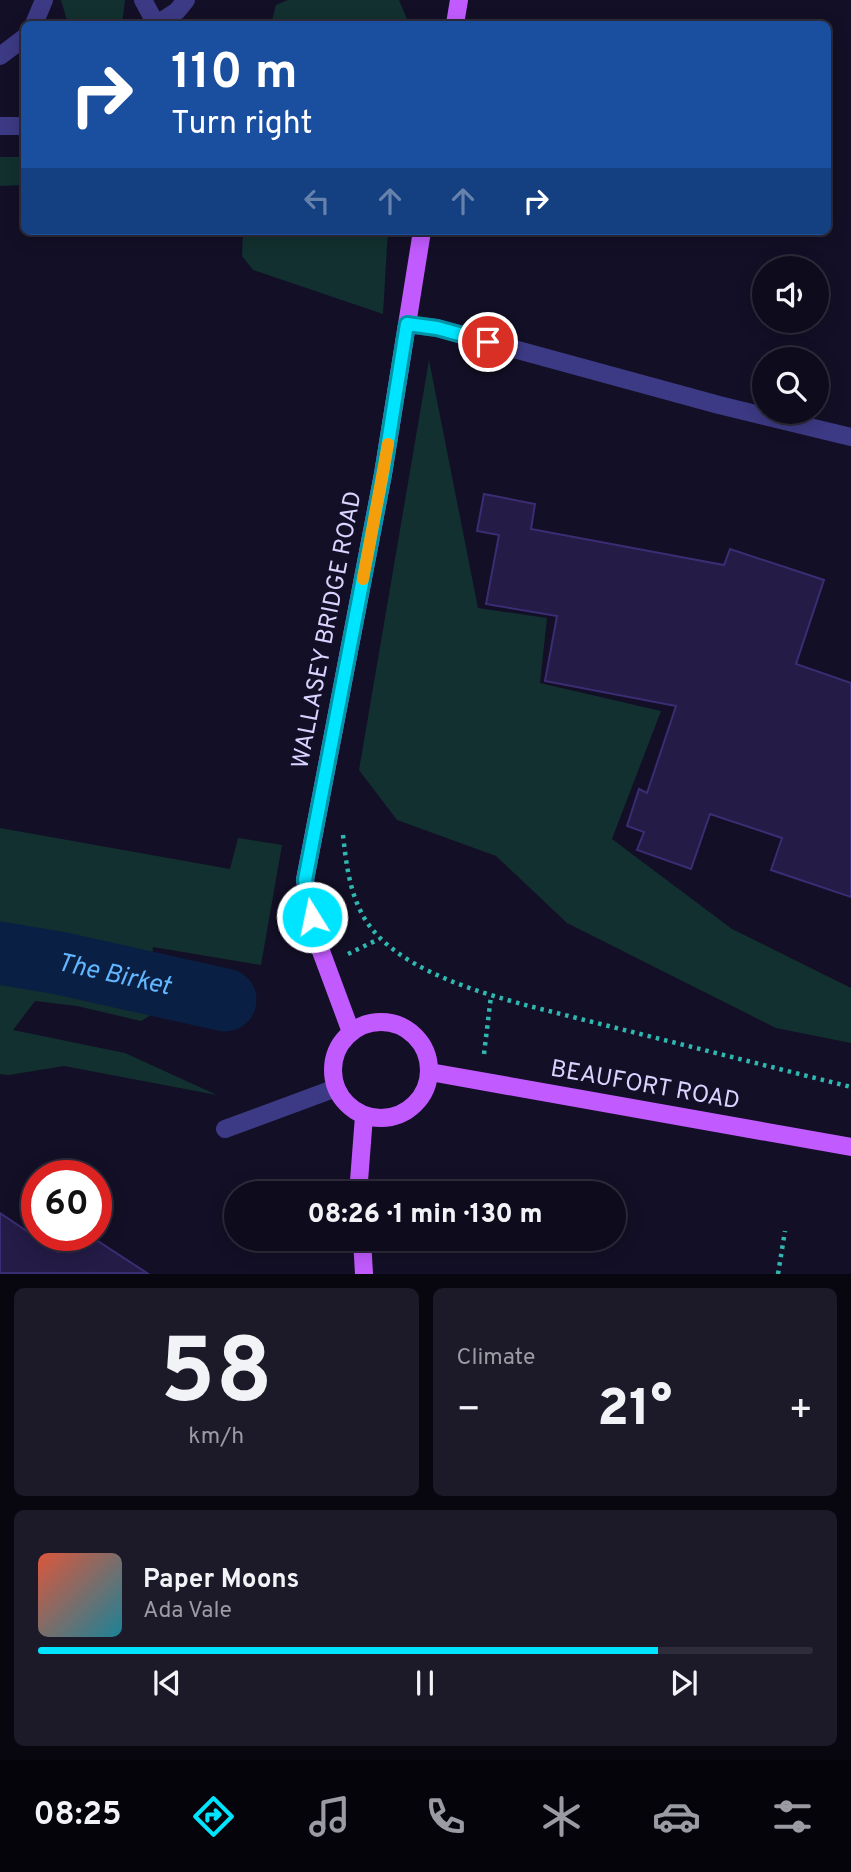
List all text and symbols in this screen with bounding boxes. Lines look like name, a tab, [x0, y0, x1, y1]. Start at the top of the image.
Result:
text: 110 m	[171, 44, 298, 106]
icon: right	[56, 49, 147, 140]
text: Turn right	[171, 105, 313, 145]
icon: left	[298, 182, 336, 220]
icon: ahead	[371, 182, 409, 220]
icon: ahead	[444, 182, 482, 220]
icon: right	[517, 182, 555, 220]
map controls	[752, 256, 829, 424]
button: sound	[752, 256, 829, 333]
pin	[458, 312, 518, 372]
icon: arrive	[469, 323, 507, 361]
button: search	[752, 347, 829, 424]
street label: WALLASEY BRIDGE ROAD	[286, 489, 370, 771]
position arrow	[275, 880, 349, 954]
water label: The Birket	[54, 947, 175, 1004]
street label: BEAUFORT ROAD	[548, 1055, 742, 1117]
speed limit sign: 60	[21, 1160, 112, 1251]
text: 08:26 · 1 min · 130 m	[308, 1199, 542, 1232]
text: 58	[160, 1320, 273, 1435]
text: Climate	[457, 1344, 535, 1373]
text: 21°	[597, 1378, 672, 1444]
text: −	[457, 1387, 481, 1436]
text: +	[788, 1387, 813, 1436]
text: km/h	[188, 1423, 244, 1452]
text: Paper Moons	[143, 1564, 299, 1597]
text: Ada Vale	[143, 1597, 232, 1626]
icon: previous	[148, 1664, 186, 1702]
icon: pause	[406, 1664, 444, 1702]
icon: next	[665, 1664, 703, 1702]
icon: directions	[189, 1792, 238, 1841]
icon: music	[305, 1792, 354, 1841]
icon: phone	[421, 1792, 470, 1841]
icon: climate	[537, 1792, 586, 1841]
icon: car	[652, 1792, 701, 1841]
icon: filters	[768, 1792, 817, 1841]
text: 08:25	[33, 1796, 122, 1836]

